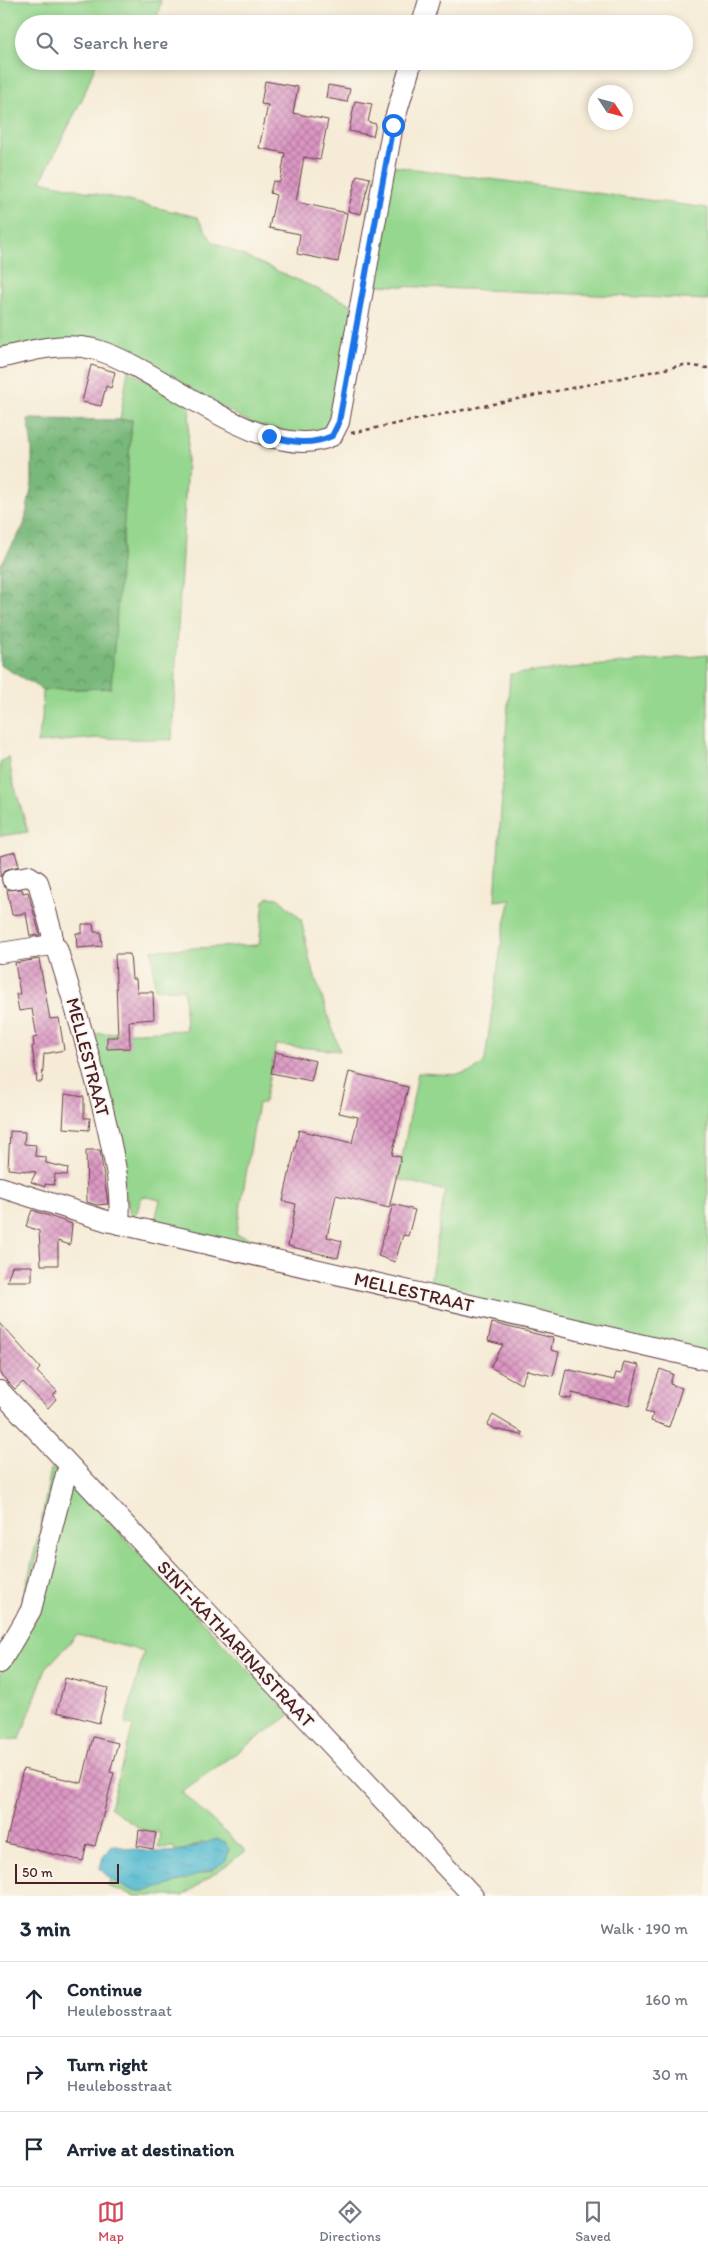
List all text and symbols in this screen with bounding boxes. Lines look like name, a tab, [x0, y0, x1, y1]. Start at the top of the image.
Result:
search box	[15, 15, 693, 70]
icon: search	[33, 29, 61, 57]
text: Search here	[73, 31, 168, 54]
north arrow	[588, 85, 633, 130]
route start	[382, 114, 405, 137]
route end	[258, 425, 281, 448]
street label: MELLESTRAAT	[61, 995, 115, 1119]
street label: MELLESTRAAT	[352, 1267, 476, 1317]
street label: SINT-KATHARINASTRAAT	[152, 1555, 320, 1733]
scale bar	[15, 1861, 119, 1884]
text: 50 m	[22, 1864, 53, 1881]
text: 3 min	[20, 1916, 70, 1941]
text: Walk · 190 m	[600, 1919, 688, 1938]
text: Continue	[67, 1978, 142, 2001]
icon: ahead	[20, 1985, 48, 2013]
text: 160 m	[645, 1990, 688, 2009]
text: Heulebosstraat	[67, 2001, 172, 2020]
text: Turn right	[67, 2053, 148, 2076]
icon: right	[20, 2060, 48, 2088]
text: 30 m	[652, 2065, 688, 2084]
text: Heulebosstraat	[67, 2076, 172, 2095]
icon: arrive	[20, 2135, 48, 2163]
text: Arrive at destination	[67, 2138, 234, 2161]
tab: Map	[97, 2198, 125, 2245]
tab: Directions	[319, 2198, 381, 2245]
tab: Saved	[575, 2198, 611, 2245]

